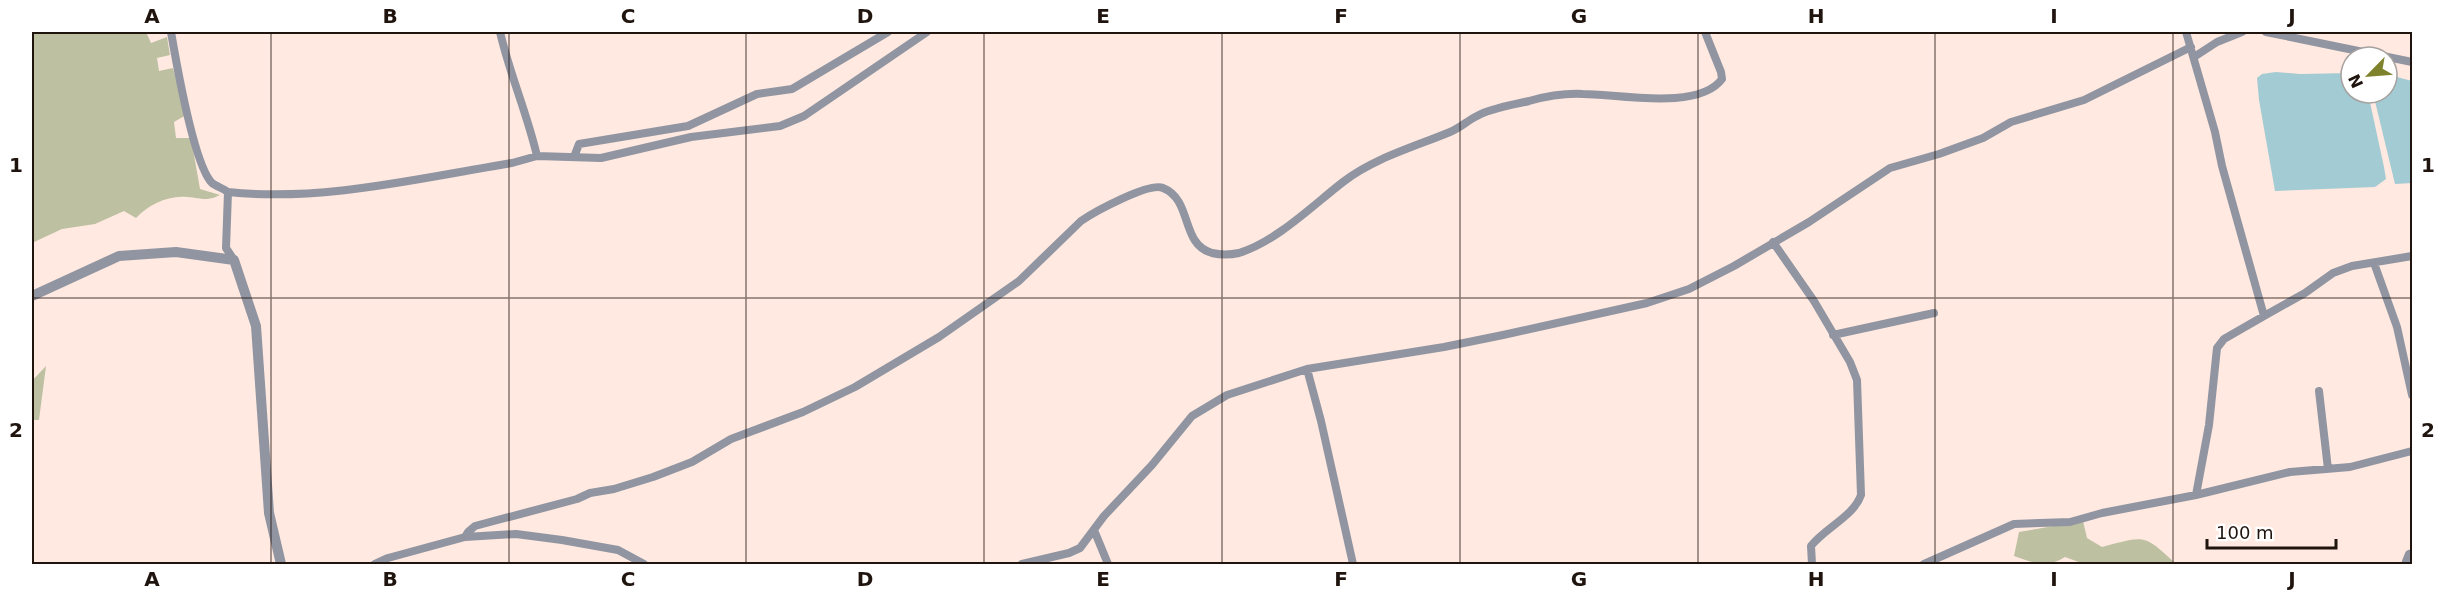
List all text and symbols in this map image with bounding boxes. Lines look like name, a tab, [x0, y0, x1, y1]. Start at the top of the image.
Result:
text: A	[144, 4, 160, 28]
text: B	[382, 4, 398, 28]
text: C	[621, 4, 635, 28]
text: D	[857, 4, 873, 28]
text: E	[1096, 4, 1110, 28]
text: F	[1334, 4, 1348, 28]
text: G	[1571, 4, 1587, 28]
text: H	[1808, 4, 1824, 28]
text: I	[2050, 4, 2058, 28]
text: J	[2286, 4, 2296, 28]
north arrow	[2339, 45, 2399, 105]
text: N	[2344, 71, 2367, 91]
text: 1	[9, 153, 23, 177]
text: 1	[2421, 153, 2435, 177]
text: 2	[9, 418, 23, 442]
text: 2	[2421, 418, 2435, 442]
scale bar	[2207, 512, 2336, 550]
text: 100 m	[2216, 522, 2274, 543]
text: A	[144, 567, 160, 591]
text: B	[382, 567, 398, 591]
text: C	[621, 567, 635, 591]
text: D	[857, 567, 873, 591]
text: E	[1096, 567, 1110, 591]
text: F	[1334, 567, 1348, 591]
text: G	[1571, 567, 1587, 591]
text: H	[1808, 567, 1824, 591]
text: I	[2050, 567, 2058, 591]
text: J	[2286, 567, 2296, 591]

